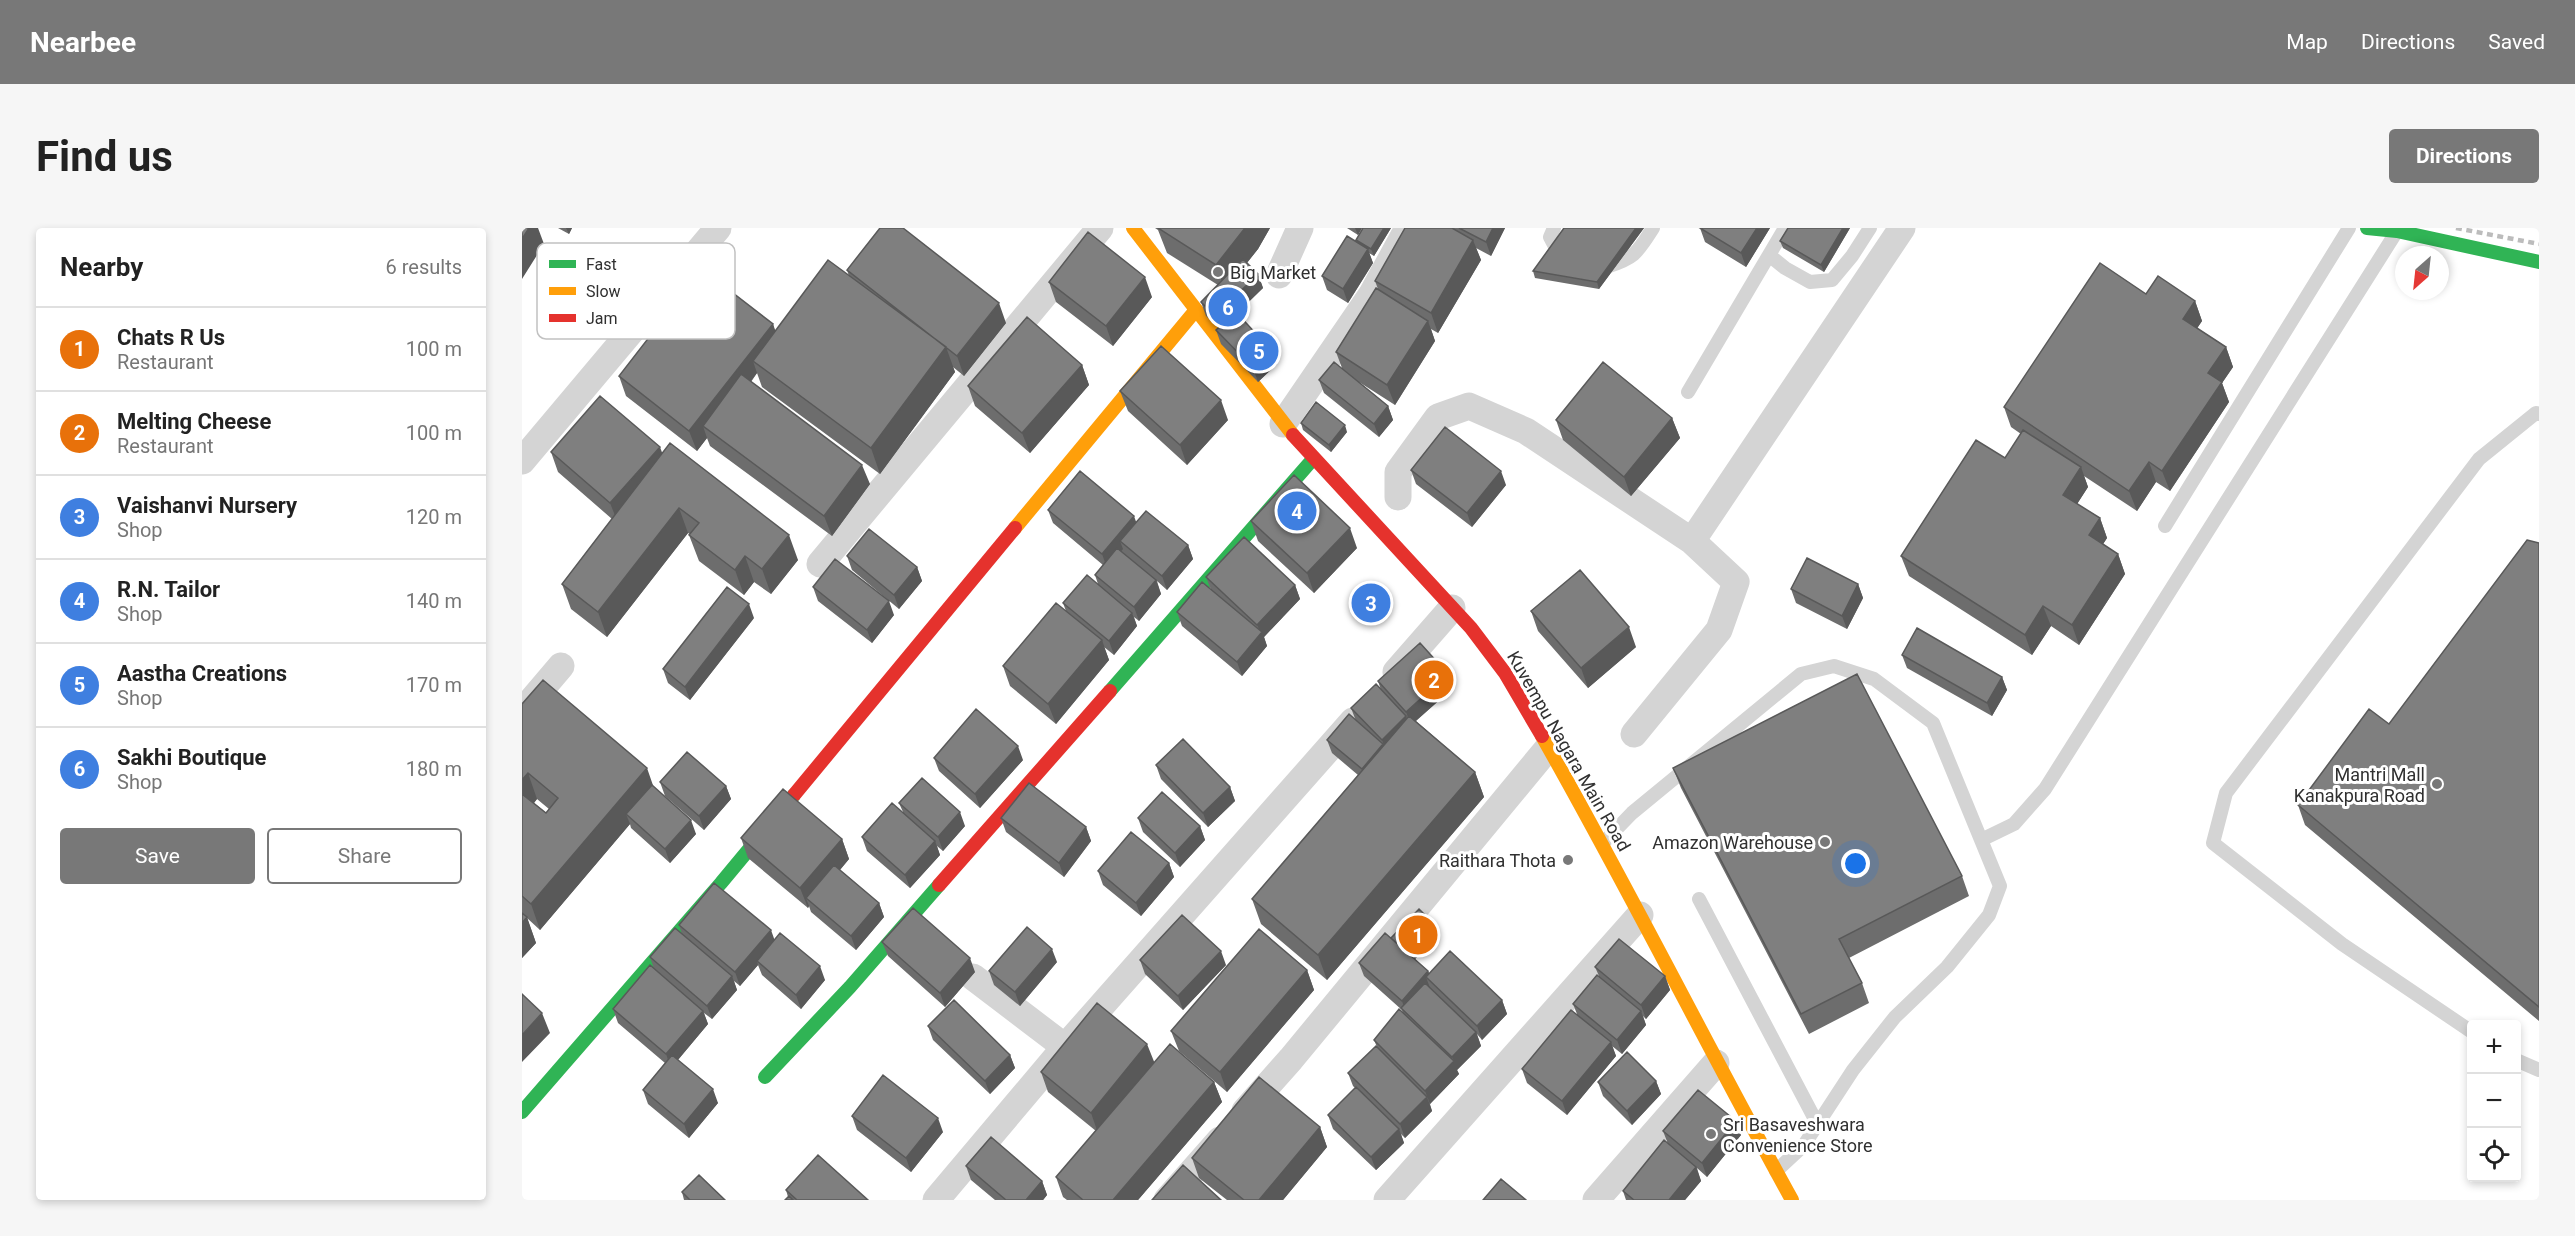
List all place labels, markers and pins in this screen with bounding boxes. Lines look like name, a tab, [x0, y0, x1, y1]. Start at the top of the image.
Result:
place label: Big Market	[1230, 262, 1316, 283]
marker: Big Market	[1211, 265, 1225, 279]
pin: 6	[1208, 284, 1248, 329]
pin: 5	[1240, 328, 1278, 374]
pin: 4	[1278, 488, 1316, 534]
pin: 3	[1352, 580, 1390, 626]
pin: 2	[1414, 658, 1454, 702]
place label: Mantri Mall Kanakpura Road	[2294, 764, 2425, 806]
marker: Mantri Mall Kanakpura Road	[2430, 777, 2444, 791]
place label: Amazon Warehouse	[1652, 832, 1813, 853]
marker: Amazon Warehouse	[1818, 835, 1832, 849]
place label: Raithara Thota	[1439, 850, 1556, 871]
marker: Raithara Thota	[1561, 853, 1575, 867]
pin: 1	[1398, 912, 1438, 958]
place label: Sri Basaveshwara Convenience Store	[1723, 1114, 1872, 1156]
marker: Sri Basaveshwara Convenience Store	[1704, 1127, 1718, 1141]

